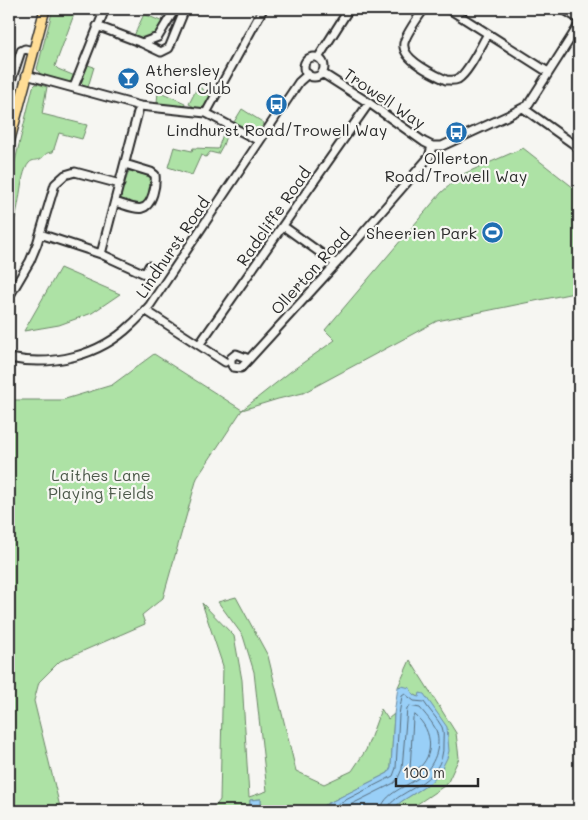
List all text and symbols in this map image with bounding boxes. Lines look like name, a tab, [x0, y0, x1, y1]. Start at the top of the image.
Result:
place label: Athersley Social Club	[145, 59, 231, 98]
street label: Trowell Way	[340, 63, 430, 133]
bar icon: Athersley Social Club	[117, 66, 141, 90]
bus stop icon: Lindhurst Road/Trowell Way	[265, 93, 289, 117]
place label: Lindhurst Road/Trowell Way	[167, 119, 387, 140]
bus stop icon: Ollerton Road/Trowell Way	[444, 121, 468, 145]
place label: Ollerton Road/Trowell Way	[385, 147, 527, 186]
street label: Radcliffe Road	[231, 162, 315, 270]
street label: Lindhurst Road	[130, 192, 214, 302]
sports icon: Sheerien Park	[481, 220, 505, 244]
place label: Sheerien Park	[366, 222, 477, 243]
street label: Ollerton Road	[266, 223, 354, 319]
park label: Laithes Lane Playing Fields	[48, 464, 154, 503]
scale bar	[396, 755, 478, 787]
text: 100 m	[403, 762, 445, 782]

